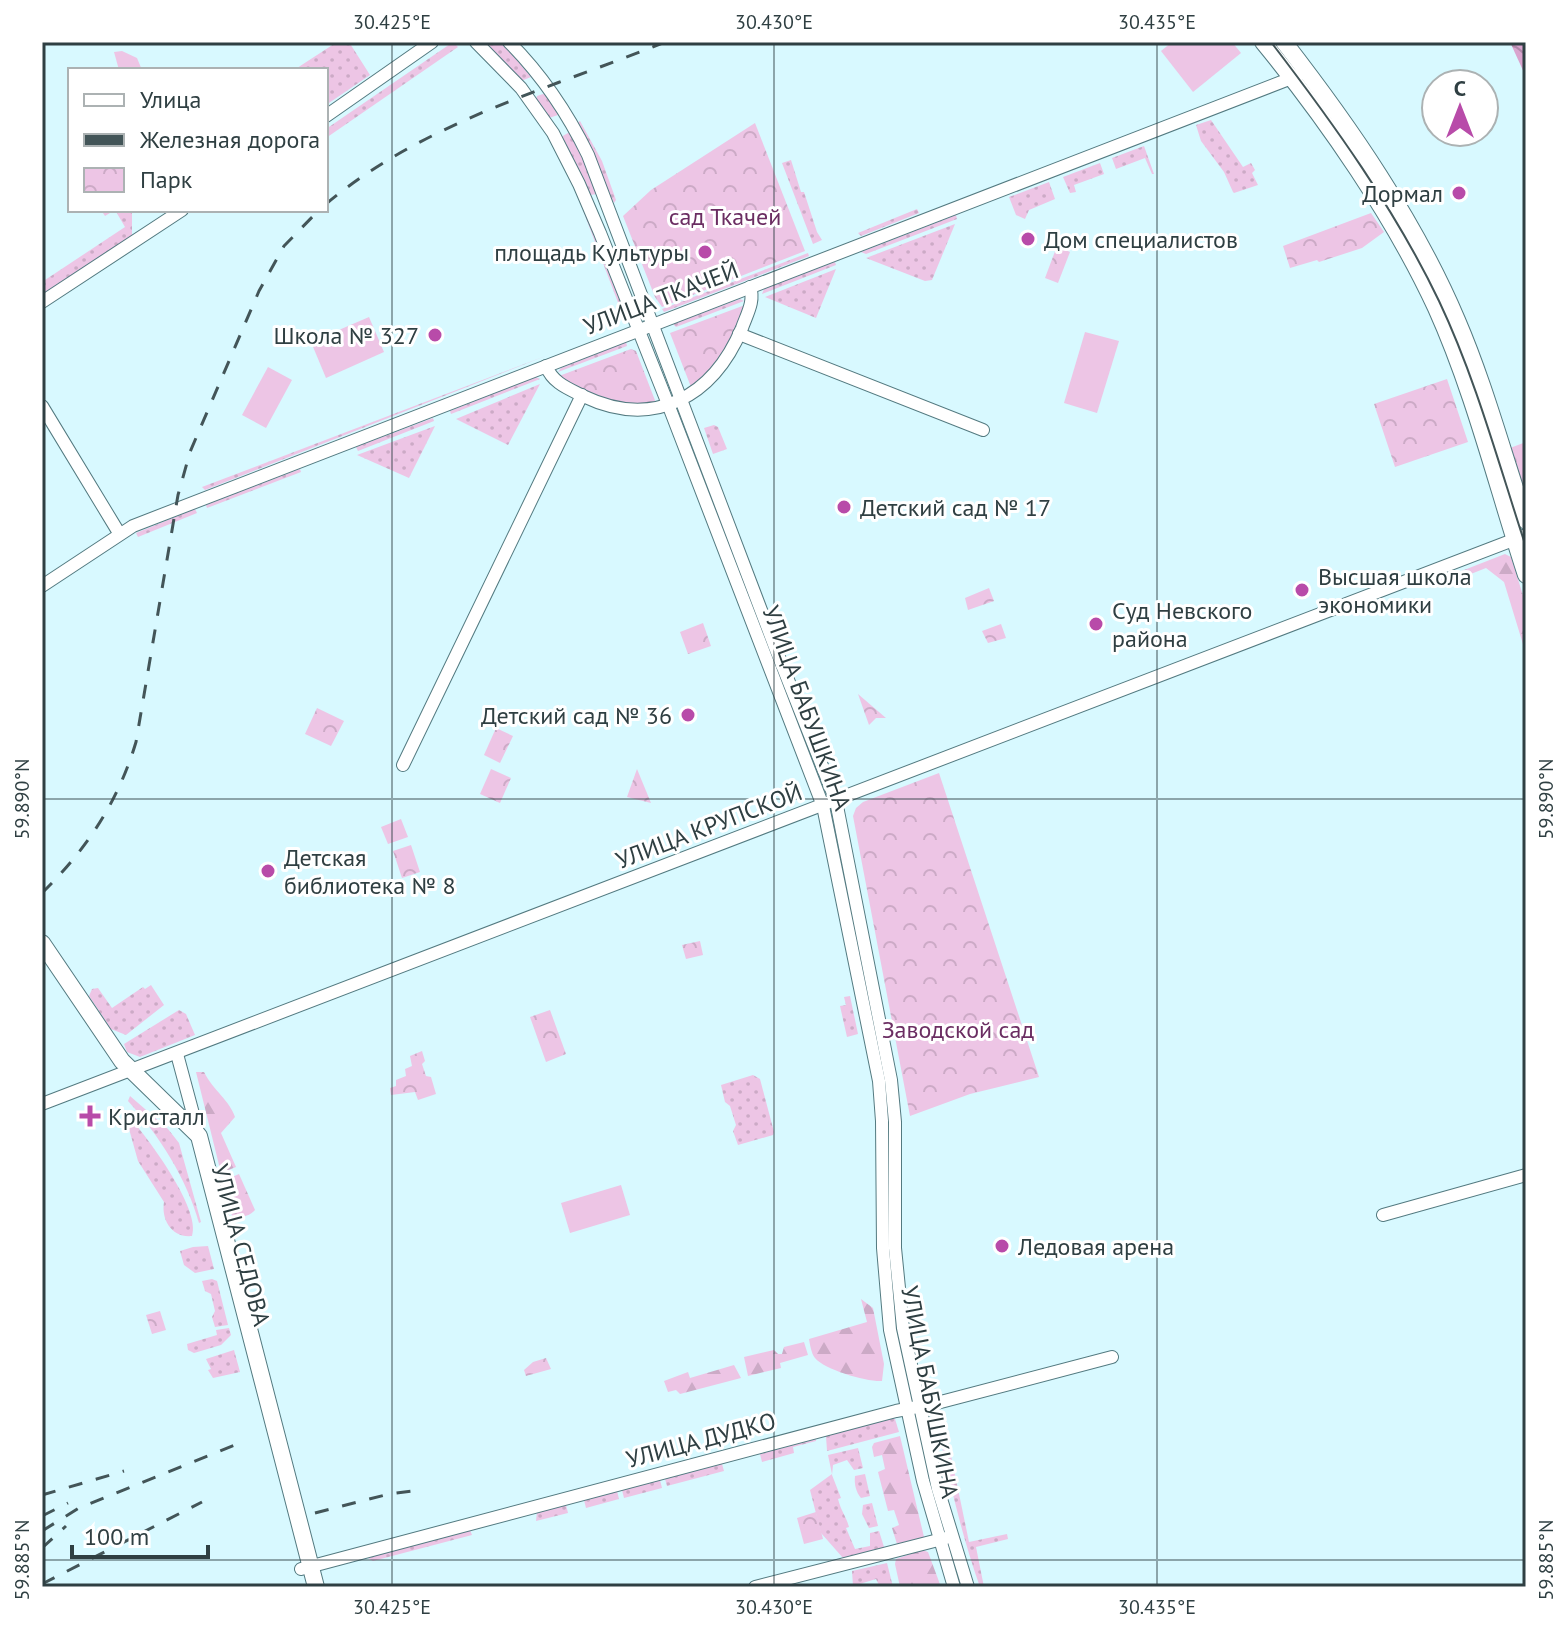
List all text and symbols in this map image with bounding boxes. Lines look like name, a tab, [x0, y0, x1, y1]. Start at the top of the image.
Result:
text: 30.425°E	[353, 9, 431, 35]
text: 30.430°E	[735, 9, 813, 35]
text: 30.435°E	[1118, 9, 1196, 35]
legend	[68, 68, 328, 212]
north arrow	[1420, 68, 1500, 148]
text: С	[1454, 74, 1466, 102]
text: Улица	[140, 84, 201, 115]
text: Железная дорога	[139, 124, 320, 155]
text: Парк	[140, 164, 193, 195]
place label: Дормал	[1362, 178, 1443, 209]
marker: Дормал	[1450, 184, 1468, 202]
park label: сад Ткачей	[669, 201, 781, 232]
place label: Дом специалистов	[1044, 224, 1238, 255]
marker: Дом специалистов	[1019, 230, 1037, 248]
place label: площадь Культуры	[494, 237, 689, 268]
marker: площадь Культуры	[696, 243, 714, 261]
street label: УЛИЦА ТКАЧЕЙ	[579, 254, 743, 342]
place label: Школа № 327	[273, 320, 419, 351]
marker: Школа № 327	[426, 326, 444, 344]
place label: Детский сад № 17	[860, 492, 1051, 523]
marker: Детский сад № 17	[835, 498, 853, 516]
place label: Высшая школа экономики	[1318, 561, 1472, 620]
marker: Высшая школа экономики	[1293, 581, 1311, 599]
place label: Суд Невского района	[1112, 595, 1252, 654]
street label: УЛИЦА БАБУШКИНА	[756, 601, 858, 815]
marker: Суд Невского района	[1087, 615, 1105, 633]
place label: Детский сад № 36	[481, 700, 672, 731]
marker: Детский сад № 36	[679, 706, 697, 724]
text: 59.890°N	[9, 759, 35, 839]
text: 59.890°N	[1533, 759, 1559, 839]
street label: УЛИЦА КРУПСКОЙ	[611, 776, 807, 876]
place label: Детская библиотека № 8	[284, 842, 456, 901]
marker: Детская библиотека № 8	[259, 862, 277, 880]
park label: Заводской сад	[882, 1014, 1034, 1045]
place label: Кристалл	[108, 1101, 205, 1132]
marker: Кристалл	[79, 1105, 101, 1127]
street label: УЛИЦА СЕДОВА	[204, 1161, 278, 1329]
place label: Ледовая арена	[1017, 1231, 1174, 1262]
marker: Ледовая арена	[993, 1237, 1011, 1255]
street label: УЛИЦА БАБУШКИНА	[894, 1283, 966, 1501]
street label: УЛИЦА ДУДКО	[623, 1405, 779, 1475]
scale bar	[72, 1509, 208, 1559]
text: 59.885°N	[9, 1520, 35, 1600]
text: 59.885°N	[1533, 1520, 1559, 1600]
text: 100 m	[84, 1521, 149, 1552]
text: 30.425°E	[353, 1594, 431, 1620]
text: 30.430°E	[735, 1594, 813, 1620]
text: 30.435°E	[1118, 1594, 1196, 1620]

